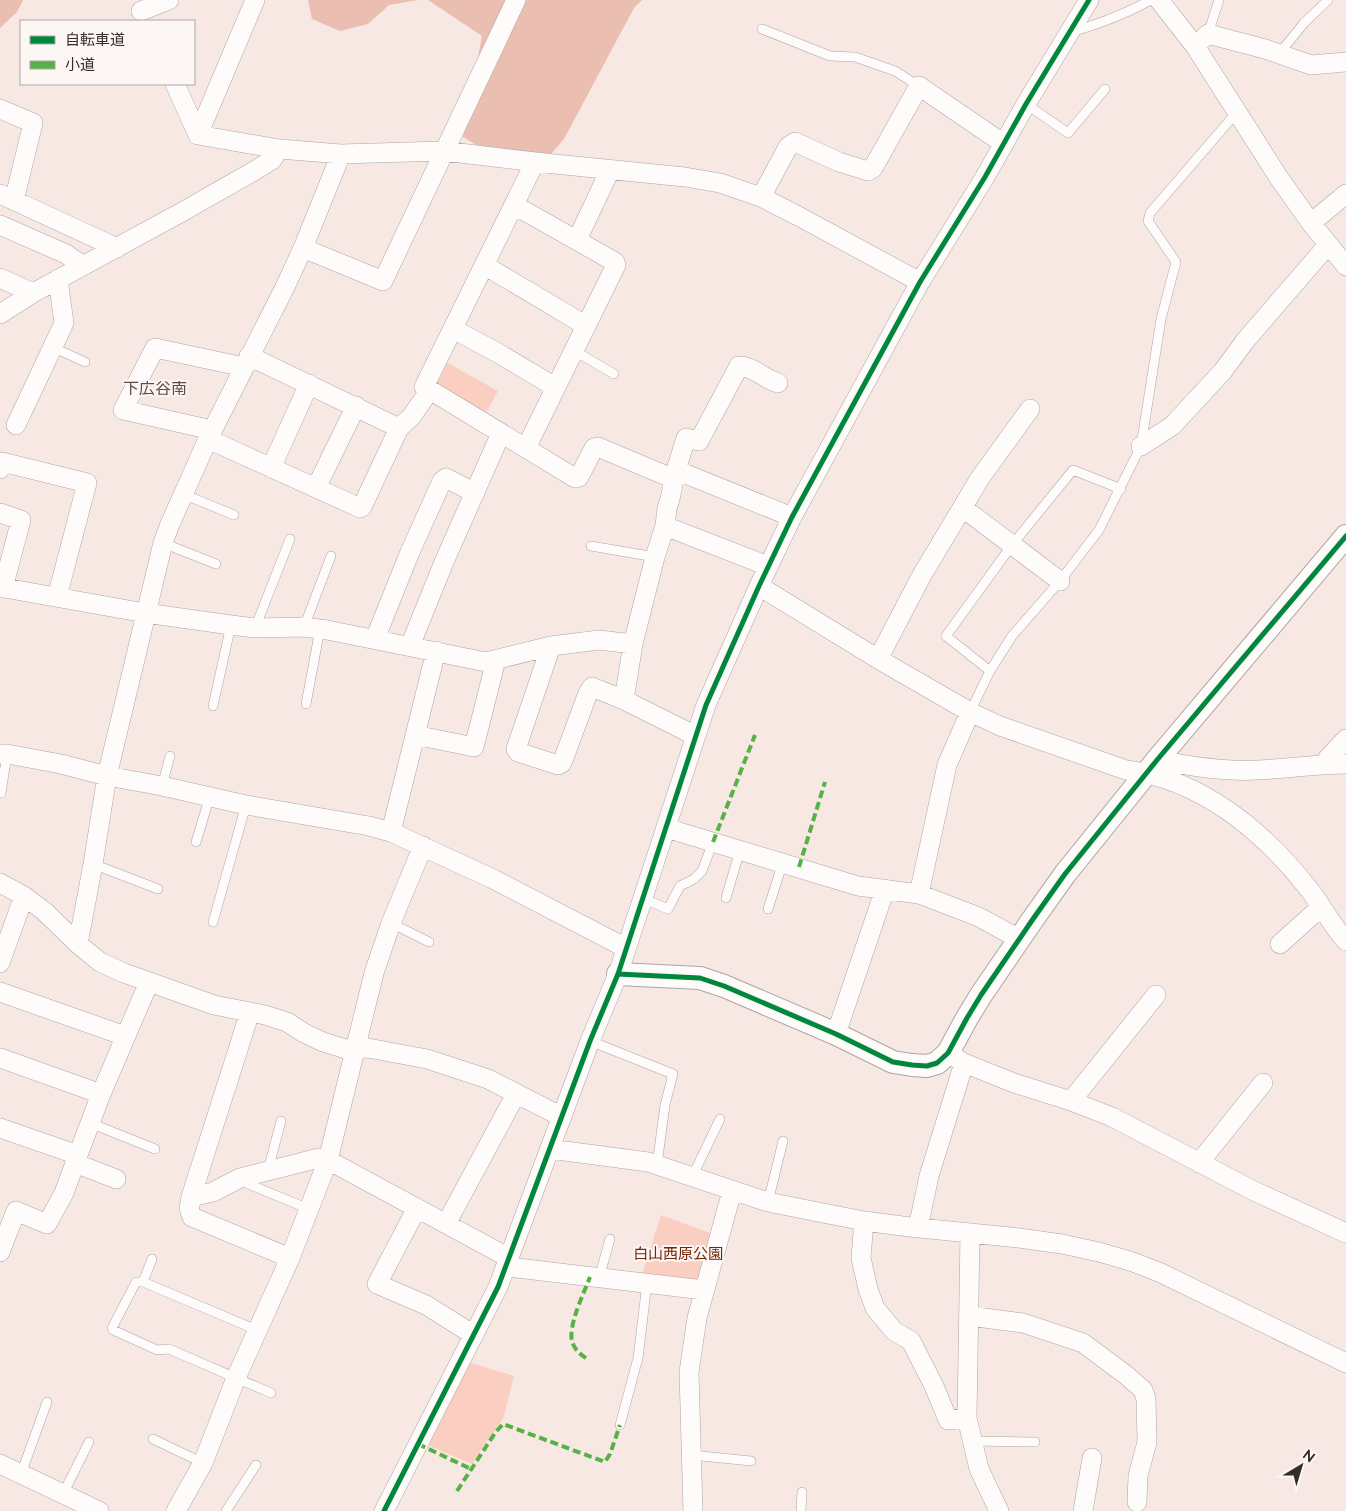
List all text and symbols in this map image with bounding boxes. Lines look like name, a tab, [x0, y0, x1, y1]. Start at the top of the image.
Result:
legend	[20, 20, 195, 85]
text: 自転車道	[65, 31, 125, 49]
text: 小道	[65, 56, 95, 74]
district label: 下広谷南	[123, 379, 187, 398]
park label: 白山西原公園	[633, 1245, 723, 1263]
north arrow	[1276, 1441, 1326, 1491]
text: N	[1300, 1446, 1318, 1465]

